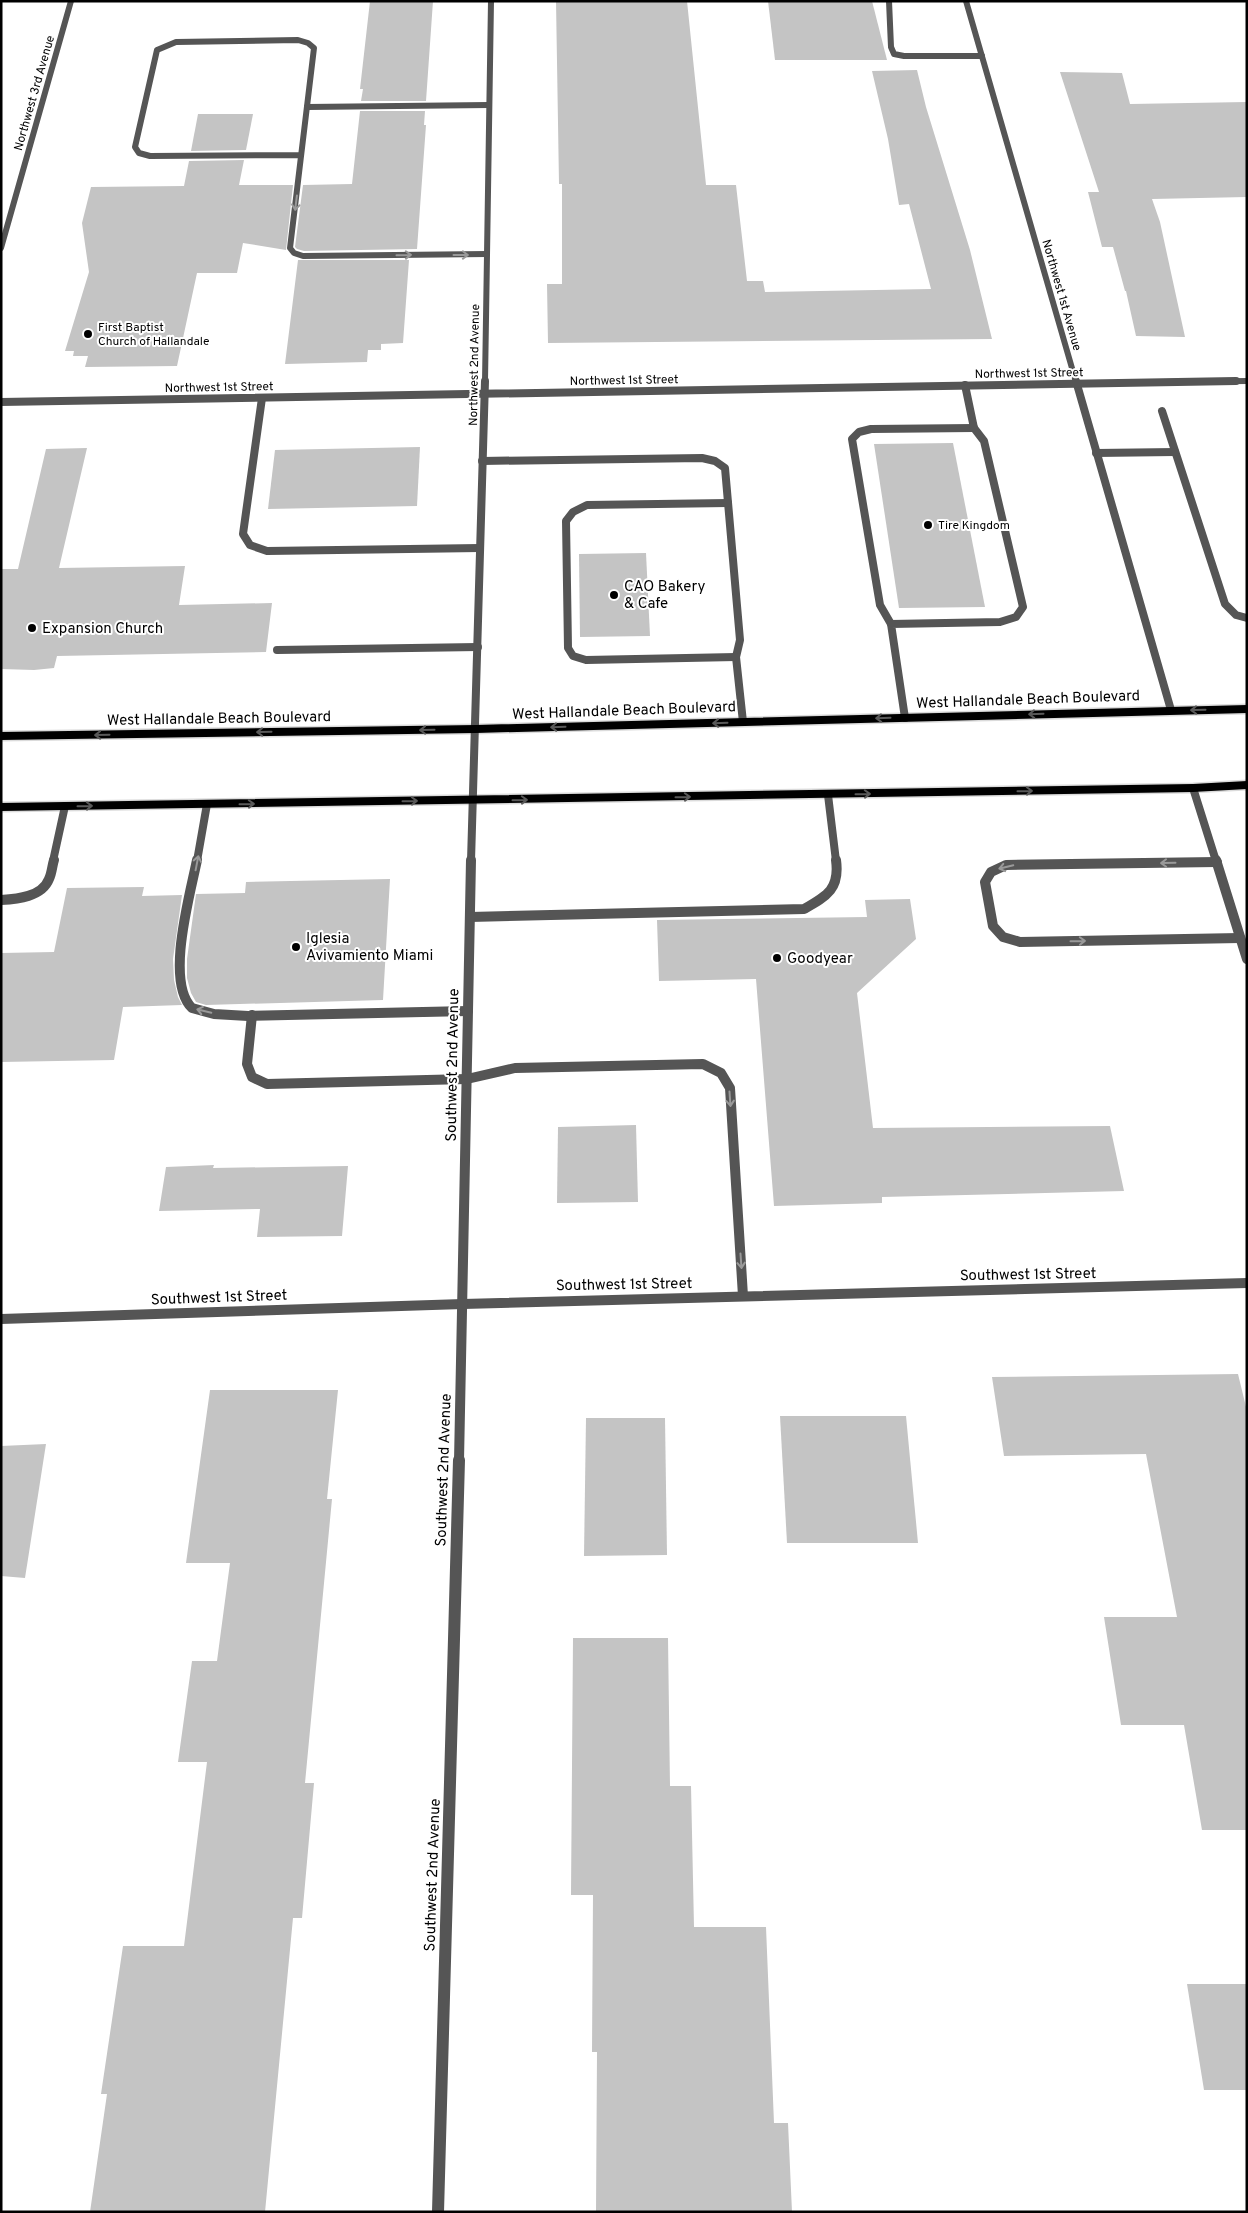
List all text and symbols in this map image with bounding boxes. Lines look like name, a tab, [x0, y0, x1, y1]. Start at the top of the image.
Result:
street label: Northwest 3rd Avenue	[11, 34, 59, 153]
one-way arrow	[291, 195, 301, 211]
street label: Northwest 1st Avenue	[1037, 238, 1085, 353]
one-way arrow	[396, 250, 412, 260]
one-way arrow	[452, 250, 469, 260]
street label: Northwest 2nd Avenue	[466, 304, 484, 426]
place label: First Baptist Church of Hallandale	[98, 320, 209, 350]
marker: First Baptist Church of Hallandale	[82, 328, 94, 340]
street label: Northwest 1st Street	[975, 365, 1084, 383]
street label: Northwest 1st Street	[570, 372, 679, 390]
street label: Northwest 1st Street	[165, 379, 274, 397]
place label: Tire Kingdom	[938, 518, 1010, 534]
marker: Tire Kingdom	[922, 519, 934, 531]
place label: CAO Bakery & Cafe	[624, 578, 705, 614]
marker: CAO Bakery & Cafe	[608, 589, 620, 601]
place label: Expansion Church	[42, 620, 163, 639]
marker: Expansion Church	[26, 622, 38, 634]
street label: West Hallandale Beach Boulevard	[916, 687, 1140, 714]
street label: West Hallandale Beach Boulevard	[512, 698, 736, 725]
one-way arrow	[1190, 705, 1206, 715]
street label: West Hallandale Beach Boulevard	[107, 708, 331, 731]
one-way arrow	[1028, 709, 1044, 719]
one-way arrow	[875, 713, 892, 723]
one-way arrow	[713, 718, 729, 728]
one-way arrow	[550, 722, 566, 732]
one-way arrow	[419, 725, 436, 735]
one-way arrow	[257, 728, 273, 737]
one-way arrow	[94, 730, 110, 740]
one-way arrow	[1017, 786, 1033, 796]
one-way arrow	[854, 789, 871, 799]
one-way arrow	[674, 792, 691, 802]
one-way arrow	[512, 795, 528, 804]
one-way arrow	[402, 796, 418, 806]
one-way arrow	[239, 799, 255, 809]
one-way arrow	[76, 801, 93, 811]
one-way arrow	[192, 855, 202, 871]
one-way arrow	[1160, 858, 1176, 868]
one-way arrow	[998, 863, 1014, 872]
place label: Iglesia Avivamiento Miami	[306, 930, 433, 966]
one-way arrow	[1070, 936, 1086, 946]
marker: Iglesia Avivamiento Miami	[290, 941, 302, 953]
place label: Goodyear	[787, 950, 853, 969]
marker: Goodyear	[771, 952, 783, 964]
street label: Southwest 2nd Avenue	[443, 988, 464, 1142]
one-way arrow	[196, 1006, 212, 1015]
one-way arrow	[726, 1091, 735, 1107]
one-way arrow	[736, 1253, 746, 1269]
street label: Southwest 1st Street	[960, 1265, 1096, 1286]
street label: Southwest 1st Street	[556, 1275, 692, 1296]
street label: Southwest 1st Street	[151, 1287, 288, 1310]
street label: Southwest 2nd Avenue	[432, 1393, 457, 1547]
street label: Southwest 2nd Avenue	[421, 1798, 446, 1952]

